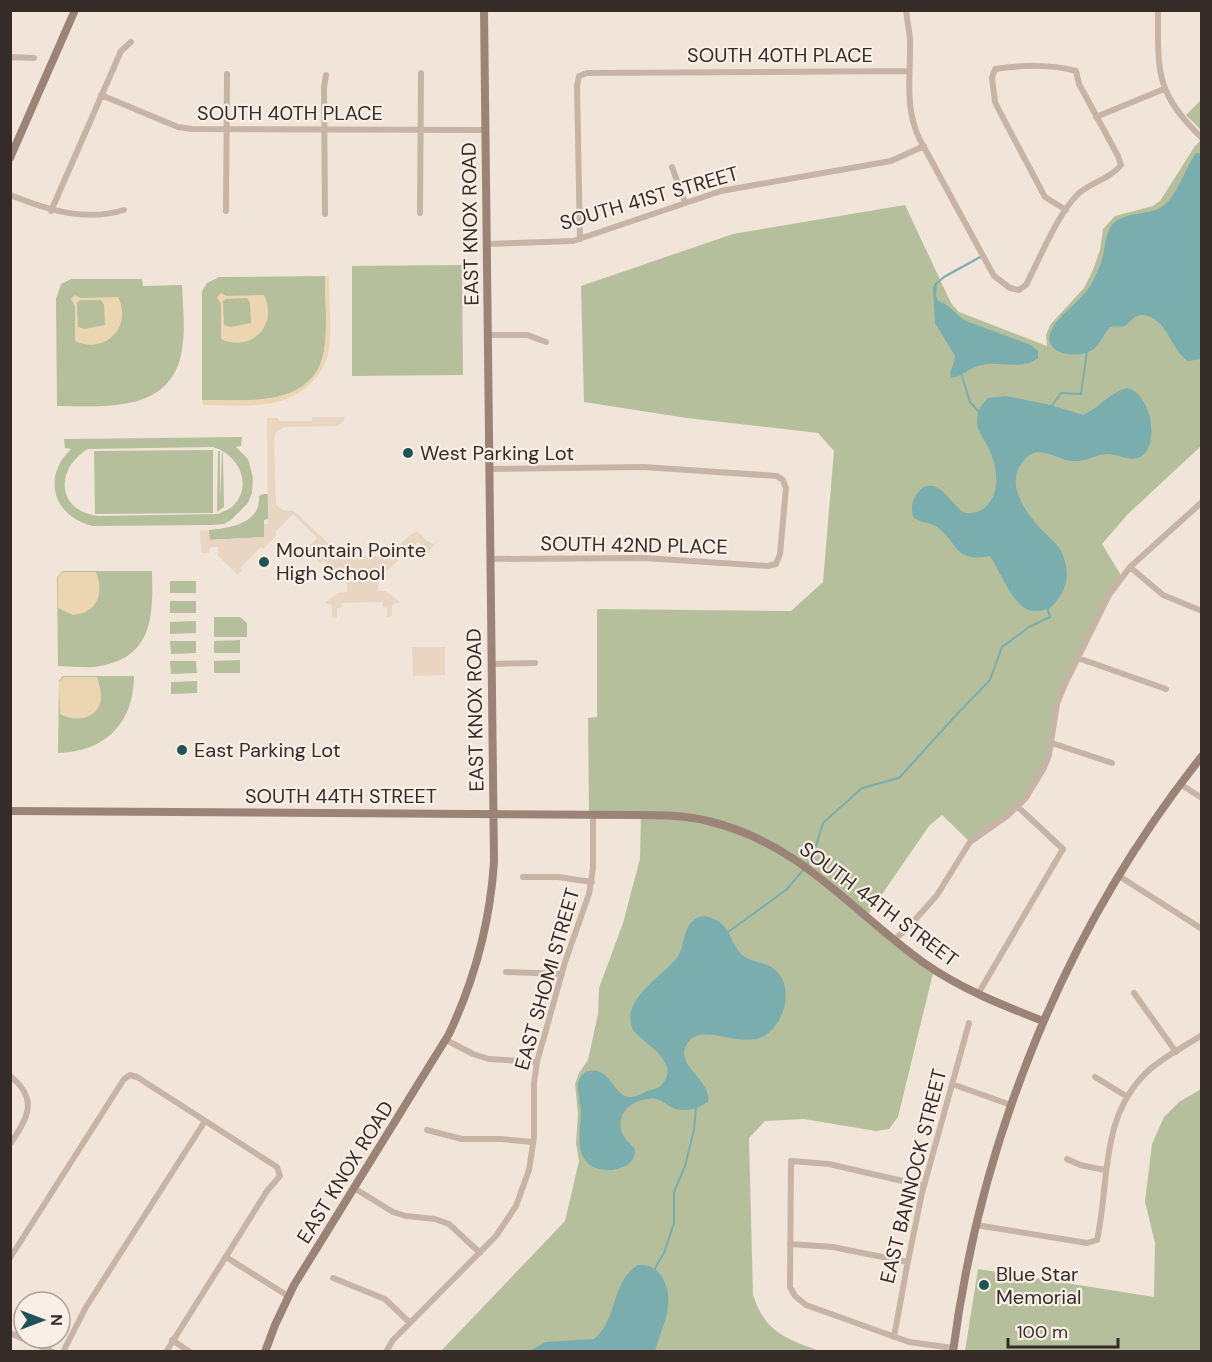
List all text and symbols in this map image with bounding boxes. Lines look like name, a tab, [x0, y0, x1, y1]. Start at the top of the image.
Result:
street label: SOUTH 40TH PLACE	[687, 42, 873, 68]
street label: SOUTH 40TH PLACE	[197, 100, 383, 126]
street label: EAST KNOX ROAD	[456, 142, 484, 306]
street label: SOUTH 41ST STREET	[557, 160, 741, 236]
place label: West Parking Lot	[420, 440, 574, 466]
marker: West Parking Lot	[401, 446, 415, 460]
street label: SOUTH 42ND PLACE	[540, 530, 728, 560]
place label: Mountain Pointe High School	[276, 537, 426, 586]
marker: Mountain Pointe High School	[257, 555, 271, 569]
street label: EAST KNOX ROAD	[461, 628, 489, 792]
place label: East Parking Lot	[194, 737, 341, 763]
marker: East Parking Lot	[175, 743, 189, 757]
street label: SOUTH 44TH STREET	[245, 783, 437, 809]
street label: SOUTH 44TH STREET	[794, 836, 964, 972]
street label: EAST SHOMI STREET	[509, 885, 585, 1073]
street label: EAST BANNOCK STREET	[874, 1066, 952, 1286]
street label: EAST KNOX ROAD	[291, 1096, 399, 1248]
place label: Blue Star Memorial	[996, 1261, 1081, 1310]
marker: Blue Star Memorial	[977, 1278, 991, 1292]
north arrow	[12, 1290, 72, 1350]
scale bar	[1008, 1311, 1118, 1349]
text: N	[46, 1314, 67, 1326]
text: 100 m	[1017, 1320, 1068, 1344]

